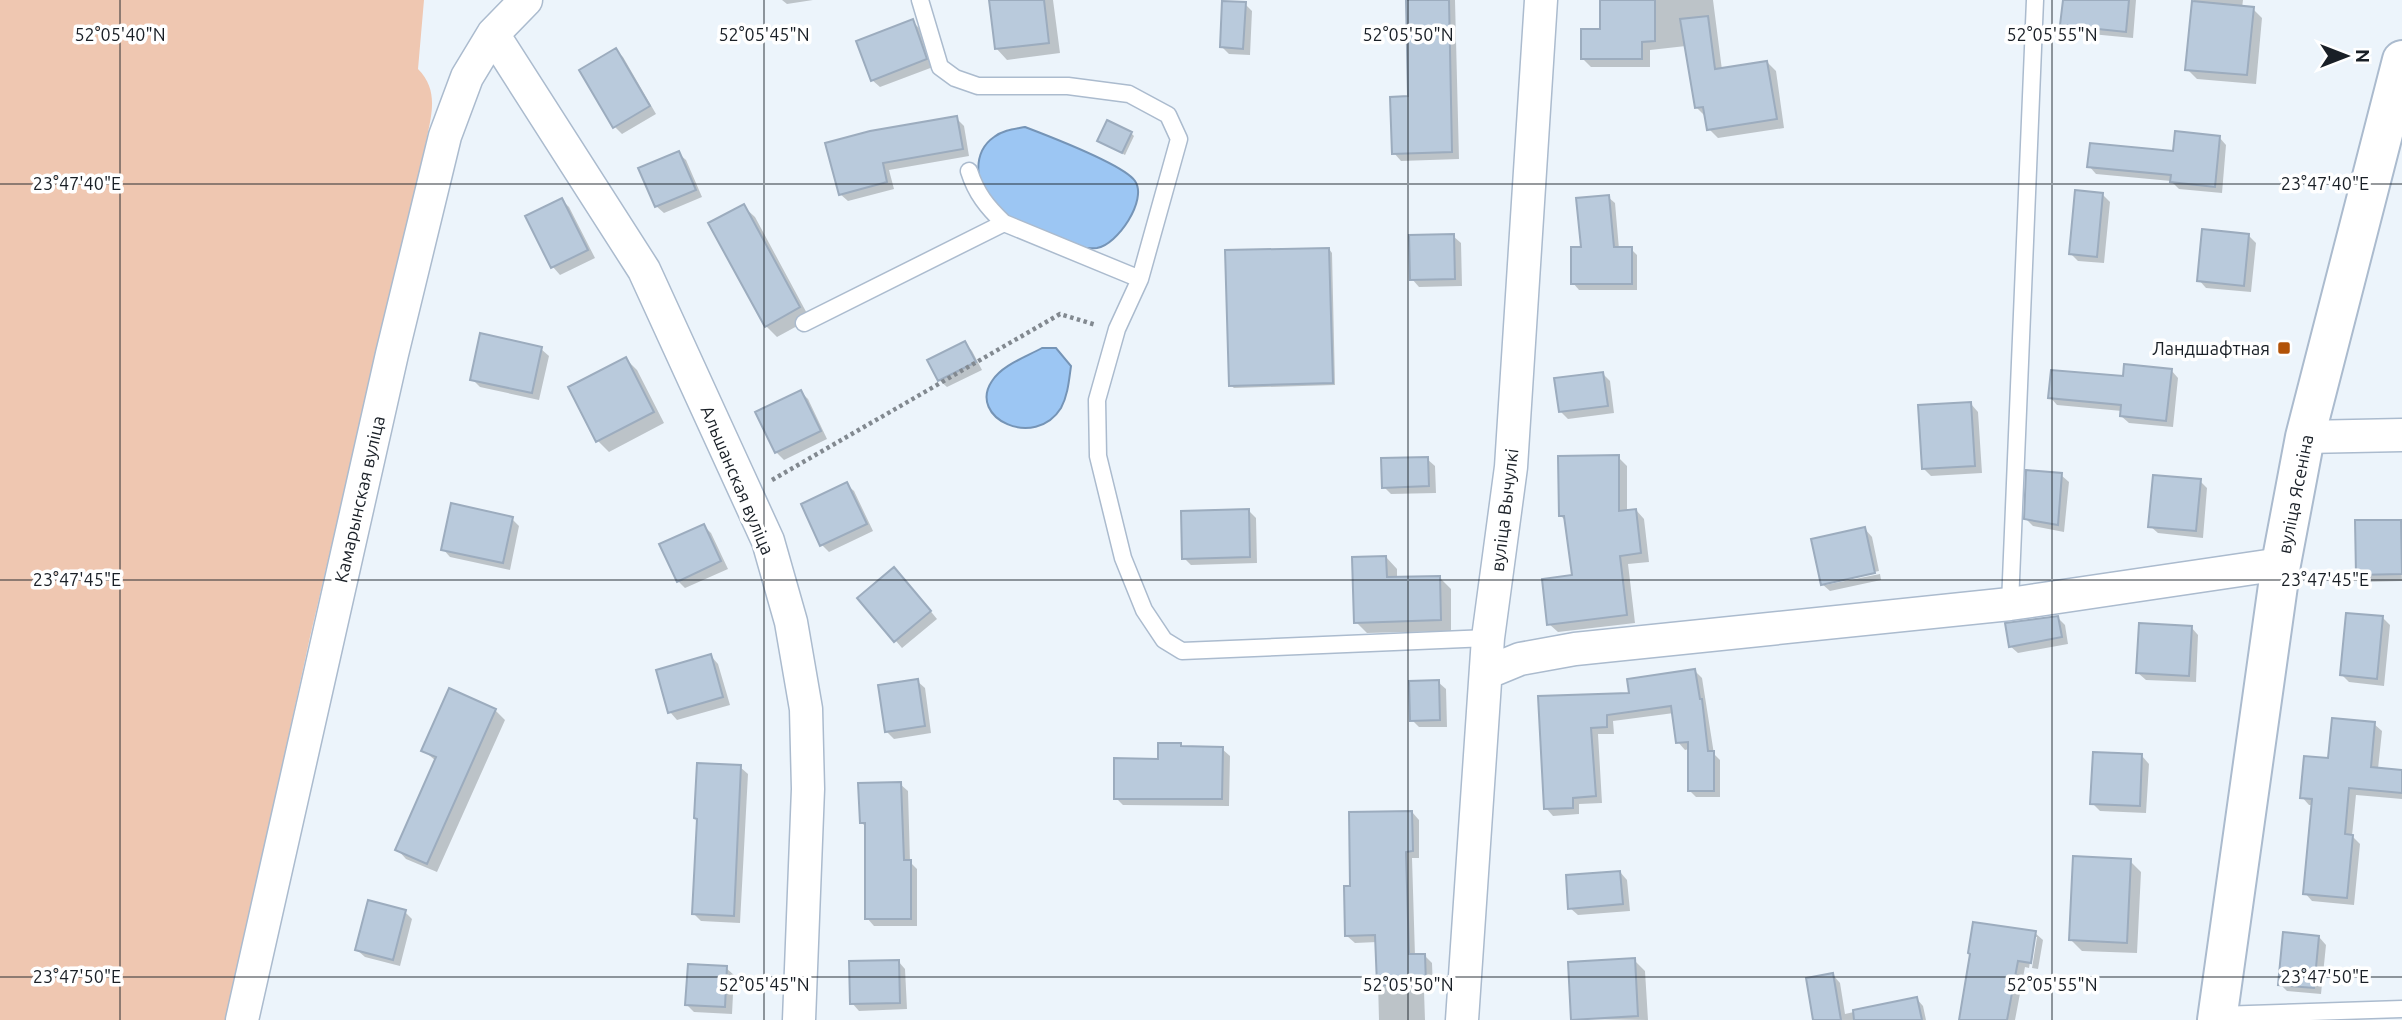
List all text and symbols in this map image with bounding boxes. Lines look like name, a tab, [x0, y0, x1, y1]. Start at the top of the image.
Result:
north arrow	[2311, 21, 2381, 91]
text: 52°05'40"N	[74, 24, 166, 44]
text: 52°05'45"N	[718, 24, 810, 44]
text: 52°05'50"N	[1362, 24, 1454, 44]
text: 52°05'55"N	[2006, 24, 2098, 44]
text: N	[2352, 49, 2374, 63]
text: 23°47'40"E	[33, 173, 121, 193]
text: 23°47'40"E	[2281, 173, 2369, 193]
place label: Ландшафтная	[2152, 338, 2270, 358]
marker: Ландшафтная	[2276, 340, 2292, 356]
street label: Альшанская вуліца	[698, 402, 778, 558]
street label: Камарынская вуліца	[330, 414, 388, 584]
street label: вуліца Ясеніна	[2274, 433, 2316, 555]
street label: вуліца Вычулкі	[1487, 447, 1521, 573]
text: 23°47'45"E	[33, 569, 121, 589]
text: 23°47'45"E	[2281, 569, 2369, 589]
text: 23°47'50"E	[33, 966, 121, 986]
text: 23°47'50"E	[2281, 966, 2369, 986]
text: 52°05'45"N	[718, 974, 810, 994]
text: 52°05'50"N	[1362, 974, 1454, 994]
text: 52°05'55"N	[2006, 974, 2098, 994]

